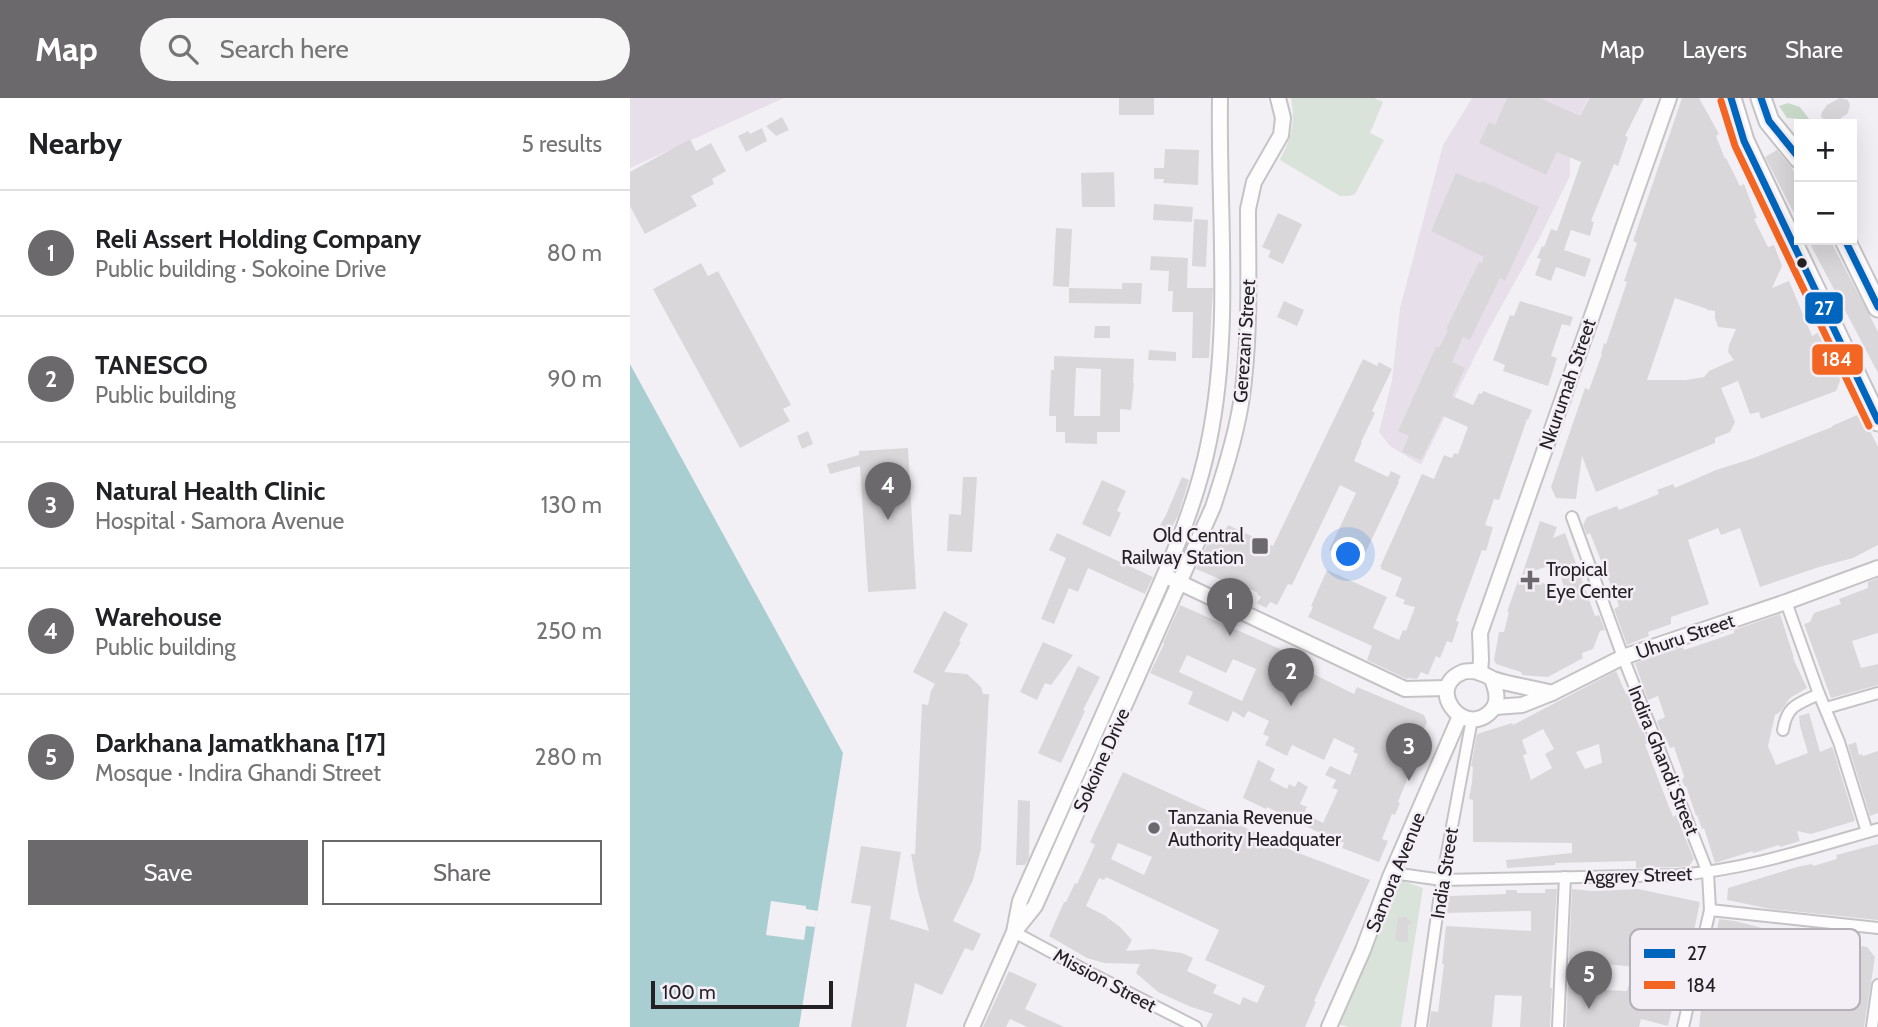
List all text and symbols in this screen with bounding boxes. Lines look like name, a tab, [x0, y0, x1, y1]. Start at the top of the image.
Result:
search box	[140, 18, 630, 81]
text: Map	[35, 29, 98, 69]
icon: search	[164, 30, 202, 68]
text: Search here	[220, 33, 349, 65]
text: Map	[1600, 35, 1644, 64]
text: Layers	[1682, 35, 1747, 64]
text: Share	[1785, 35, 1843, 64]
map controls	[1794, 119, 1857, 245]
button: +	[1794, 119, 1857, 182]
text: Nearby	[28, 125, 122, 162]
text: 5 results	[521, 130, 602, 158]
button: −	[1794, 182, 1857, 245]
text: Reli Assert Holding Company	[95, 223, 421, 255]
text: 1	[47, 239, 55, 267]
text: 80 m	[547, 239, 602, 267]
text: Public building · Sokoine Drive	[95, 255, 386, 283]
unlabelled marker	[1795, 256, 1809, 270]
street label: Gerezani Street	[1229, 278, 1260, 404]
line badge: 27	[1804, 291, 1844, 325]
text: 27	[1814, 297, 1834, 320]
street label: Nkurumah Street	[1534, 315, 1601, 453]
line badge: 184	[1811, 343, 1864, 376]
text: 184	[1822, 348, 1852, 371]
text: TANESCO	[95, 349, 208, 381]
text: 2	[45, 365, 57, 393]
text: 90 m	[548, 365, 602, 393]
text: Public building	[95, 381, 236, 409]
pin: 4	[865, 462, 911, 520]
text: Natural Health Clinic	[95, 475, 325, 507]
text: 3	[45, 491, 57, 519]
text: 130 m	[541, 491, 602, 519]
text: Hospital · Samora Avenue	[95, 507, 344, 535]
place label: Old Central Railway Station	[1121, 524, 1245, 569]
marker: Old Central Railway Station	[1250, 536, 1270, 556]
your location	[1331, 537, 1365, 571]
place label: Tropical Eye Center	[1546, 558, 1633, 603]
marker: Tropical Eye Center	[1520, 570, 1540, 590]
pin: 1	[1207, 578, 1253, 636]
text: Warehouse	[95, 601, 222, 633]
street label: Uhuru Street	[1633, 609, 1738, 664]
text: 4	[44, 617, 58, 645]
text: 250 m	[536, 617, 602, 645]
text: Public building	[95, 633, 236, 661]
pin: 2	[1268, 648, 1314, 706]
street label: Indira Ghandi Street	[1623, 682, 1704, 839]
street label: Sokoine Drive	[1068, 704, 1135, 816]
pin: 3	[1386, 723, 1432, 781]
text: Darkhana Jamatkhana [17]	[95, 727, 386, 759]
text: 5	[45, 743, 57, 771]
text: 280 m	[535, 743, 602, 771]
text: Mosque · Indira Ghandi Street	[95, 759, 381, 787]
place label: Tanzania Revenue Authority Headquater	[1168, 806, 1341, 851]
street label: Samora Avenue	[1361, 809, 1430, 935]
marker: Tanzania Revenue Authority Headquater	[1146, 820, 1162, 836]
street label: India Street	[1426, 825, 1463, 920]
button: Save	[28, 840, 308, 905]
button: Share	[322, 840, 602, 905]
street label: Aggrey Street	[1583, 862, 1693, 889]
legend	[1630, 929, 1860, 1010]
text: 27	[1687, 942, 1707, 965]
street label: Mission Street	[1049, 944, 1161, 1017]
pin: 5	[1566, 951, 1612, 1009]
text: 184	[1687, 974, 1716, 997]
scale bar	[651, 978, 833, 1010]
text: 100 m	[662, 981, 716, 1004]

